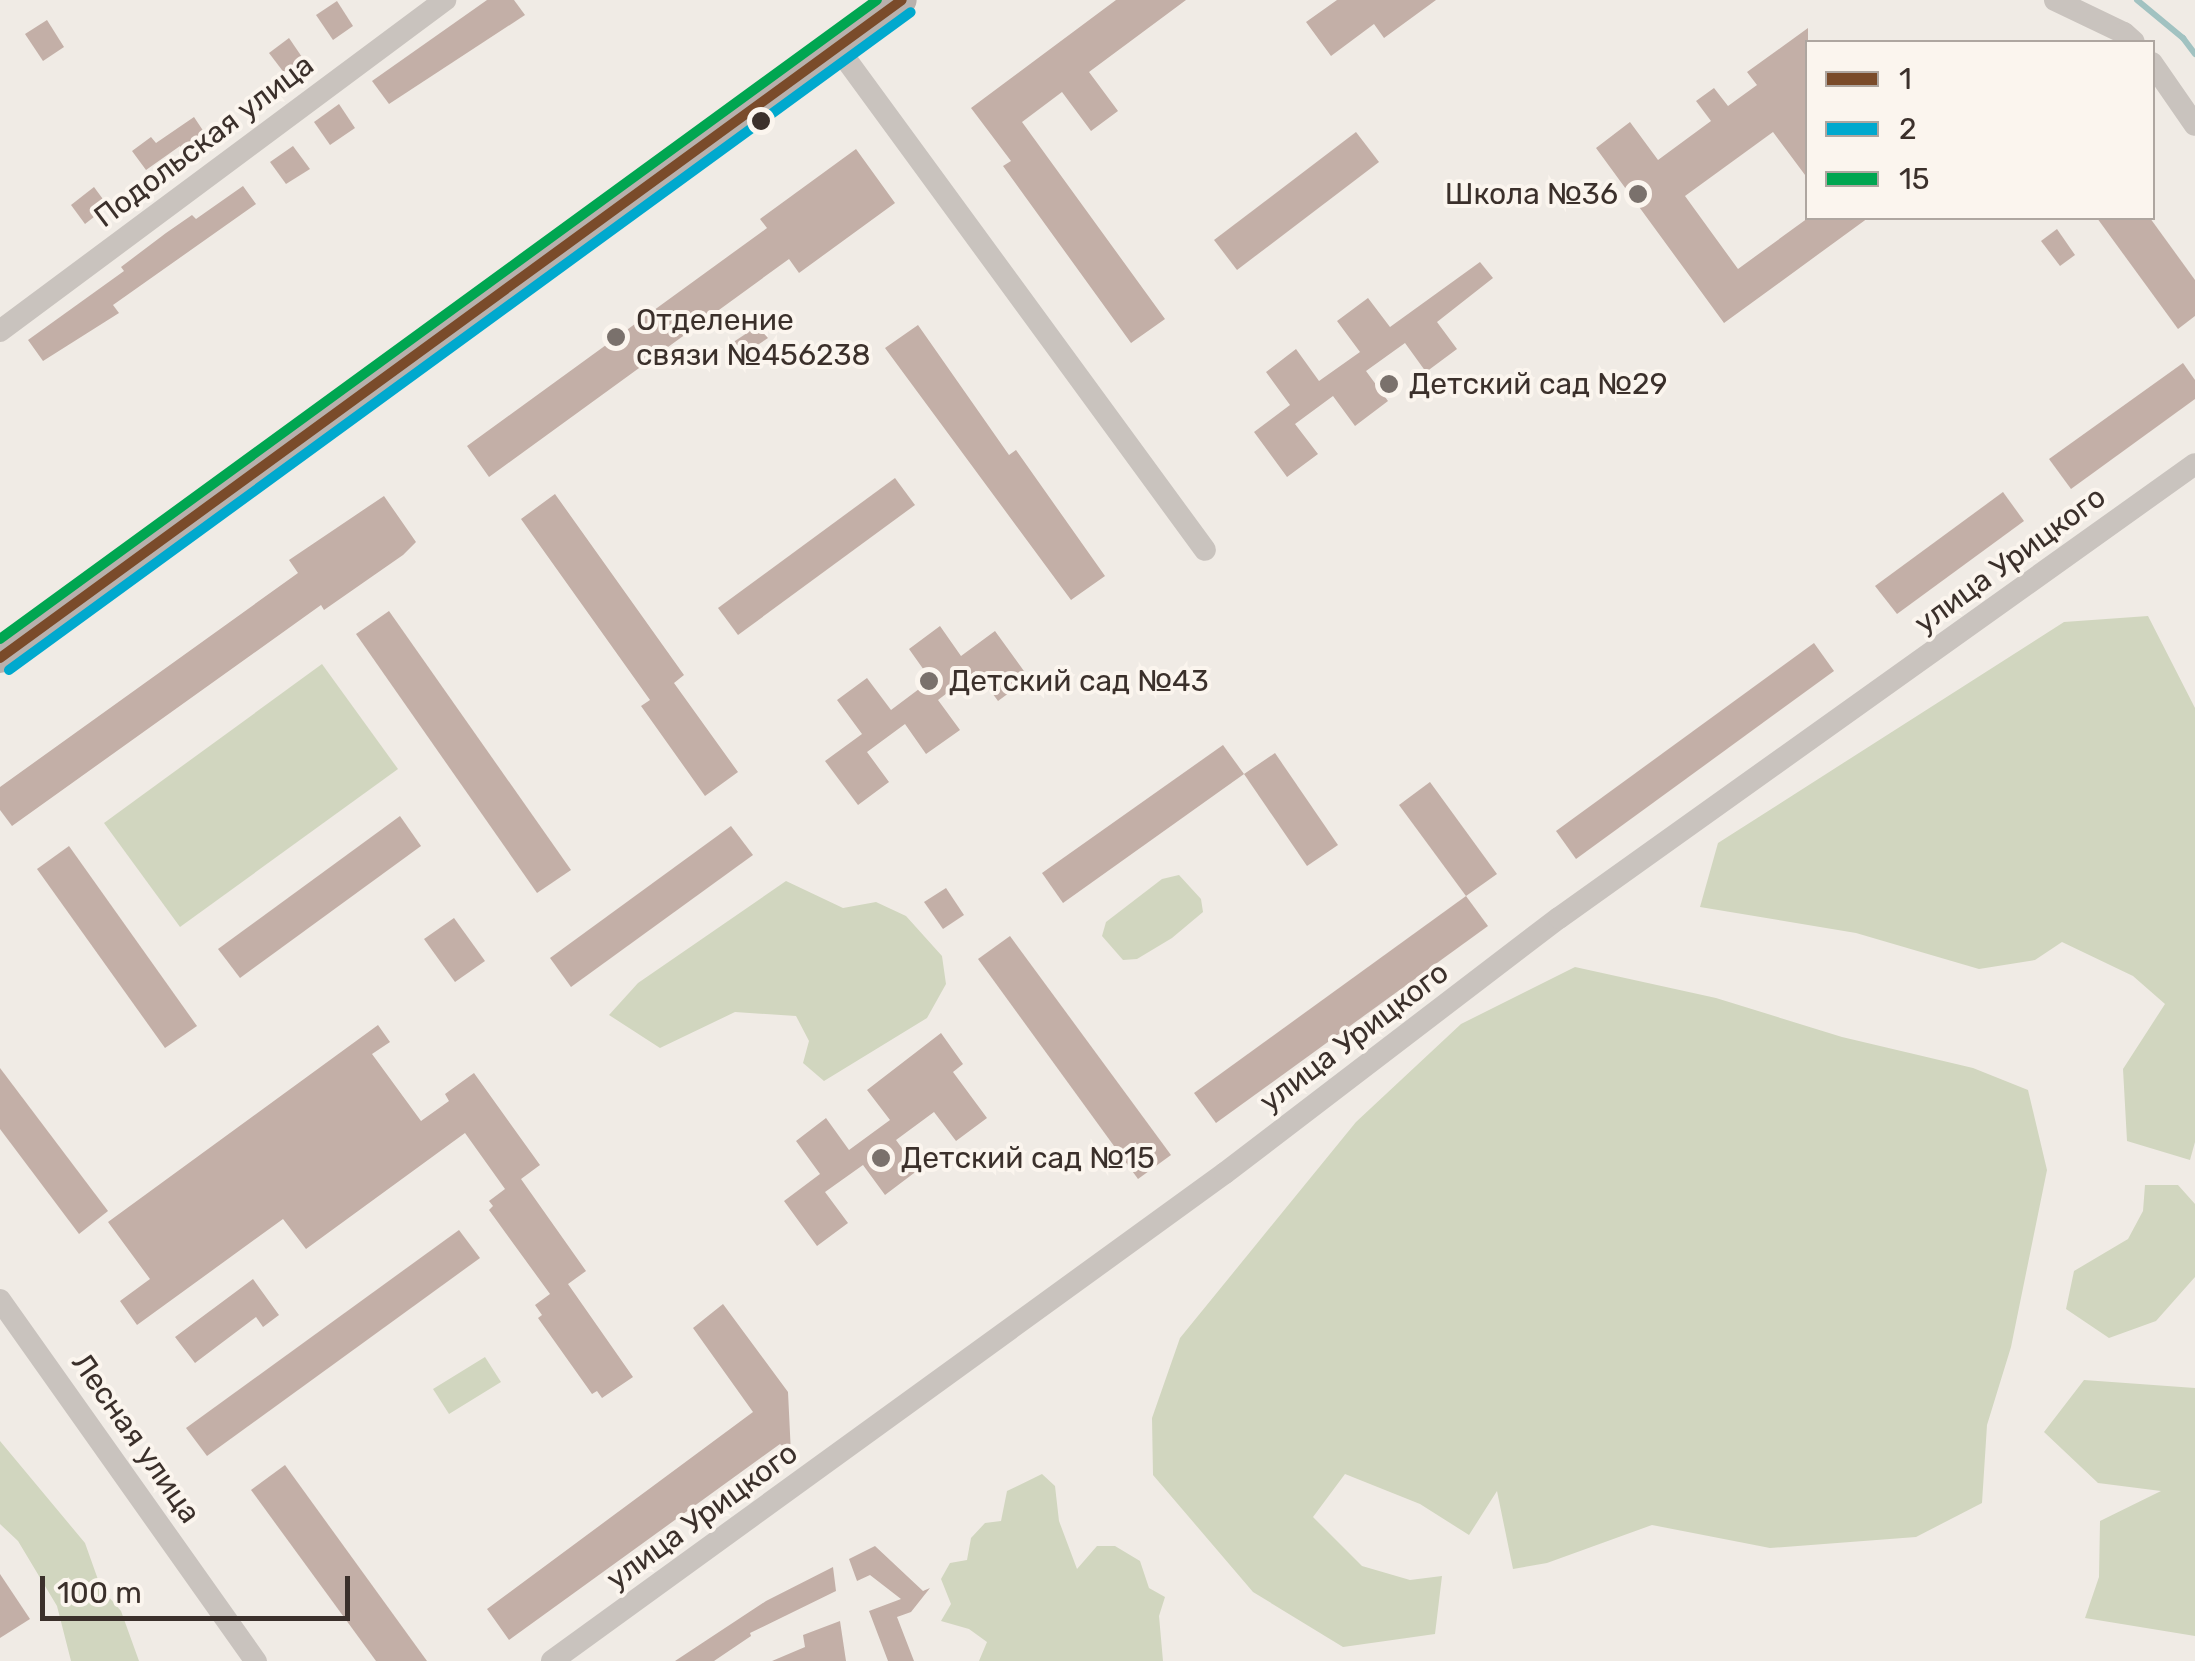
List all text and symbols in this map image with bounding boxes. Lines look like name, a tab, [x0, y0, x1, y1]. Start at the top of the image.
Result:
legend	[1805, 40, 2155, 220]
street label: Подольская улица	[87, 47, 321, 235]
text: 1	[1899, 61, 1912, 97]
unlabelled marker	[751, 111, 771, 131]
text: 2	[1899, 111, 1917, 147]
text: 15	[1899, 161, 1930, 197]
place label: Школа №36	[1445, 176, 1618, 212]
marker: Школа №36	[1627, 183, 1649, 205]
place label: Отделение связи №456238	[636, 302, 871, 372]
marker: Отделение связи №456238	[605, 326, 627, 348]
place label: Детский сад №29	[1409, 366, 1668, 402]
marker: Детский сад №29	[1378, 373, 1400, 395]
street label: улица Урицкого	[1908, 479, 2112, 641]
place label: Детский сад №43	[949, 663, 1209, 699]
marker: Детский сад №43	[918, 670, 940, 692]
street label: улица Урицкого	[1252, 954, 1456, 1120]
place label: Детский сад №15	[901, 1140, 1155, 1176]
marker: Детский сад №15	[870, 1147, 892, 1169]
street label: Лесная улица	[64, 1346, 208, 1530]
street label: улица Урицкого	[600, 1435, 804, 1597]
scale bar	[45, 1556, 355, 1618]
text: 100 m	[57, 1575, 142, 1611]

